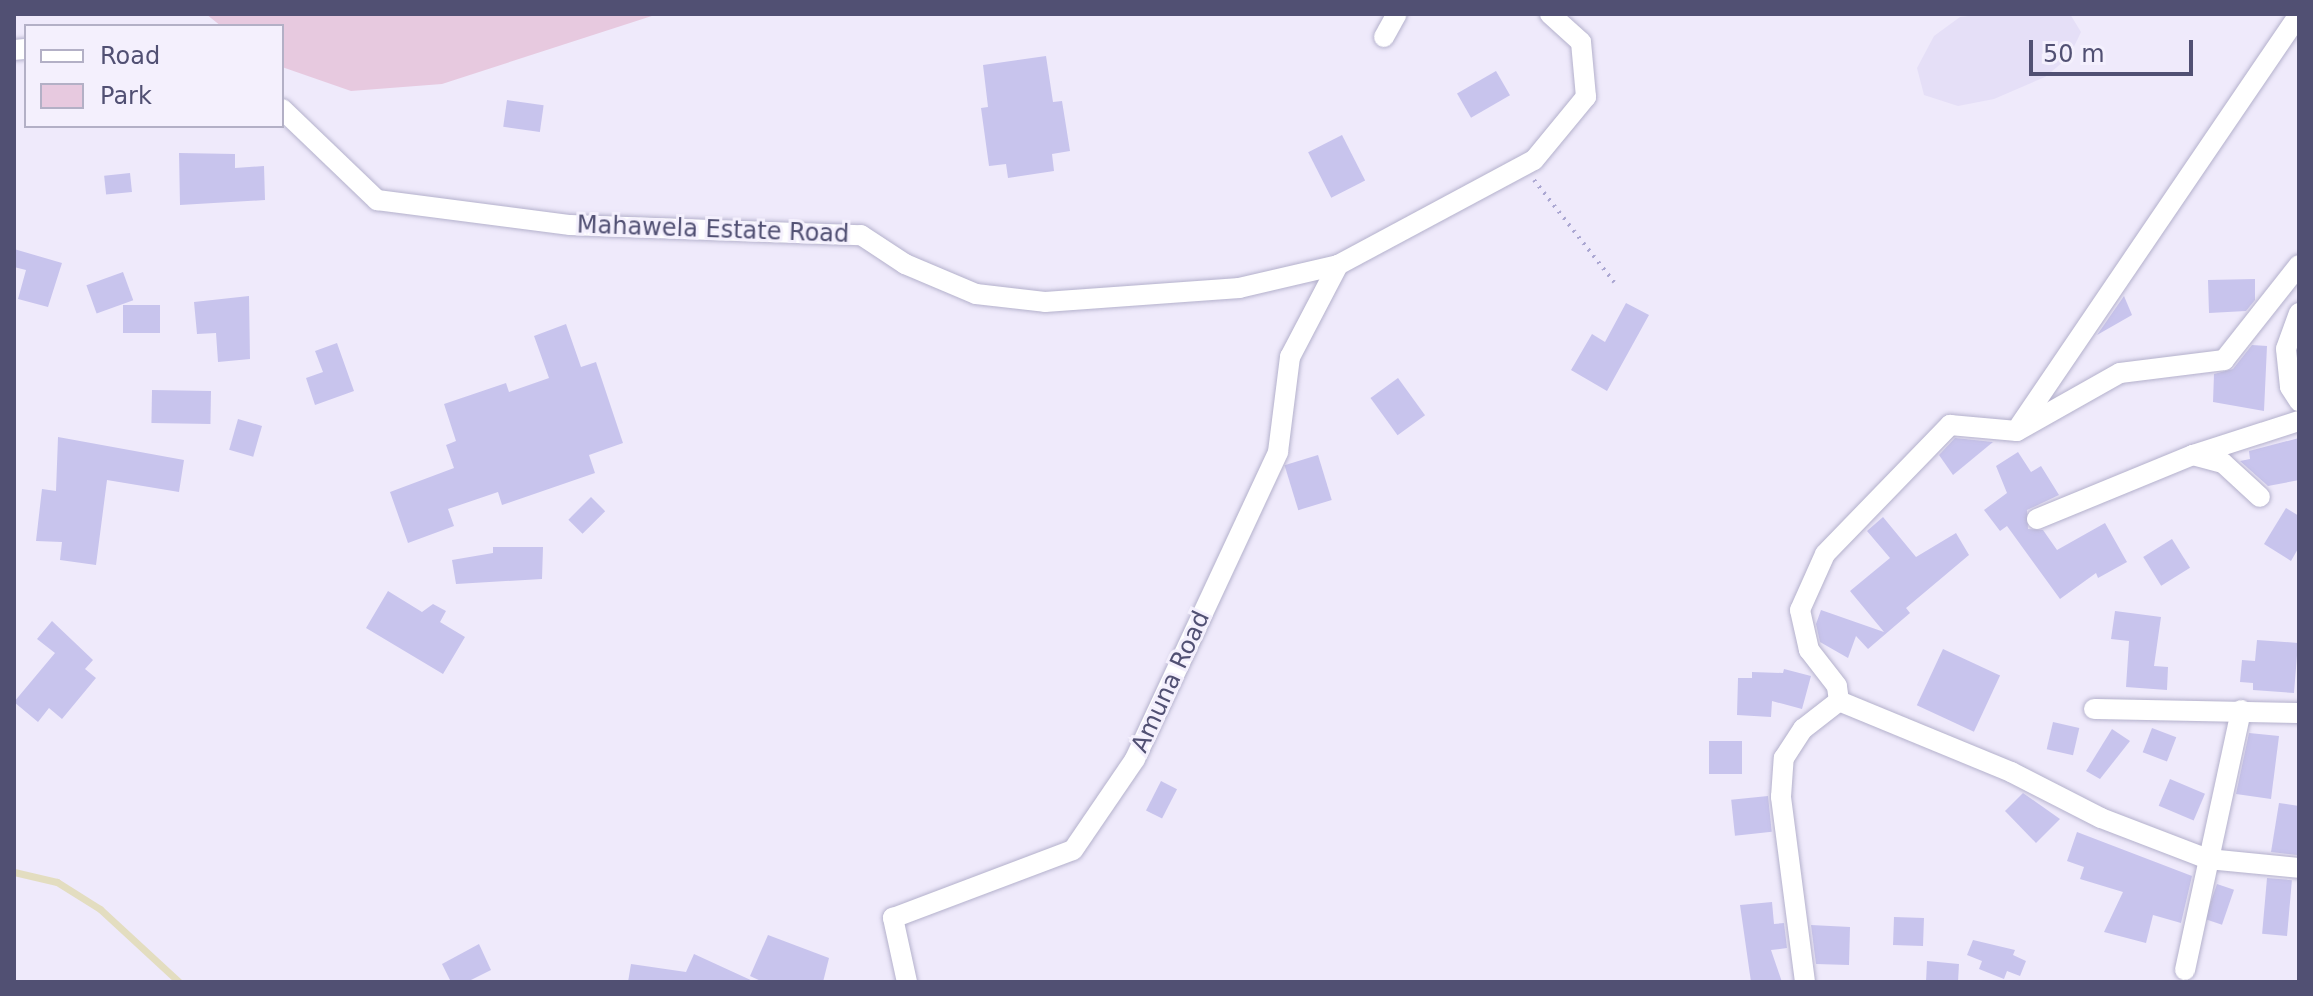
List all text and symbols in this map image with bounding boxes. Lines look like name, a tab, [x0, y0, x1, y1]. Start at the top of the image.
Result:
legend	[24, 24, 284, 128]
scale bar	[2033, 24, 2197, 74]
text: 50 m	[2043, 40, 2105, 68]
text: Road	[100, 42, 160, 70]
text: Park	[100, 82, 152, 110]
street label: Mahawela Estate Road	[576, 211, 850, 249]
street label: Amuna Road	[1126, 607, 1216, 757]

